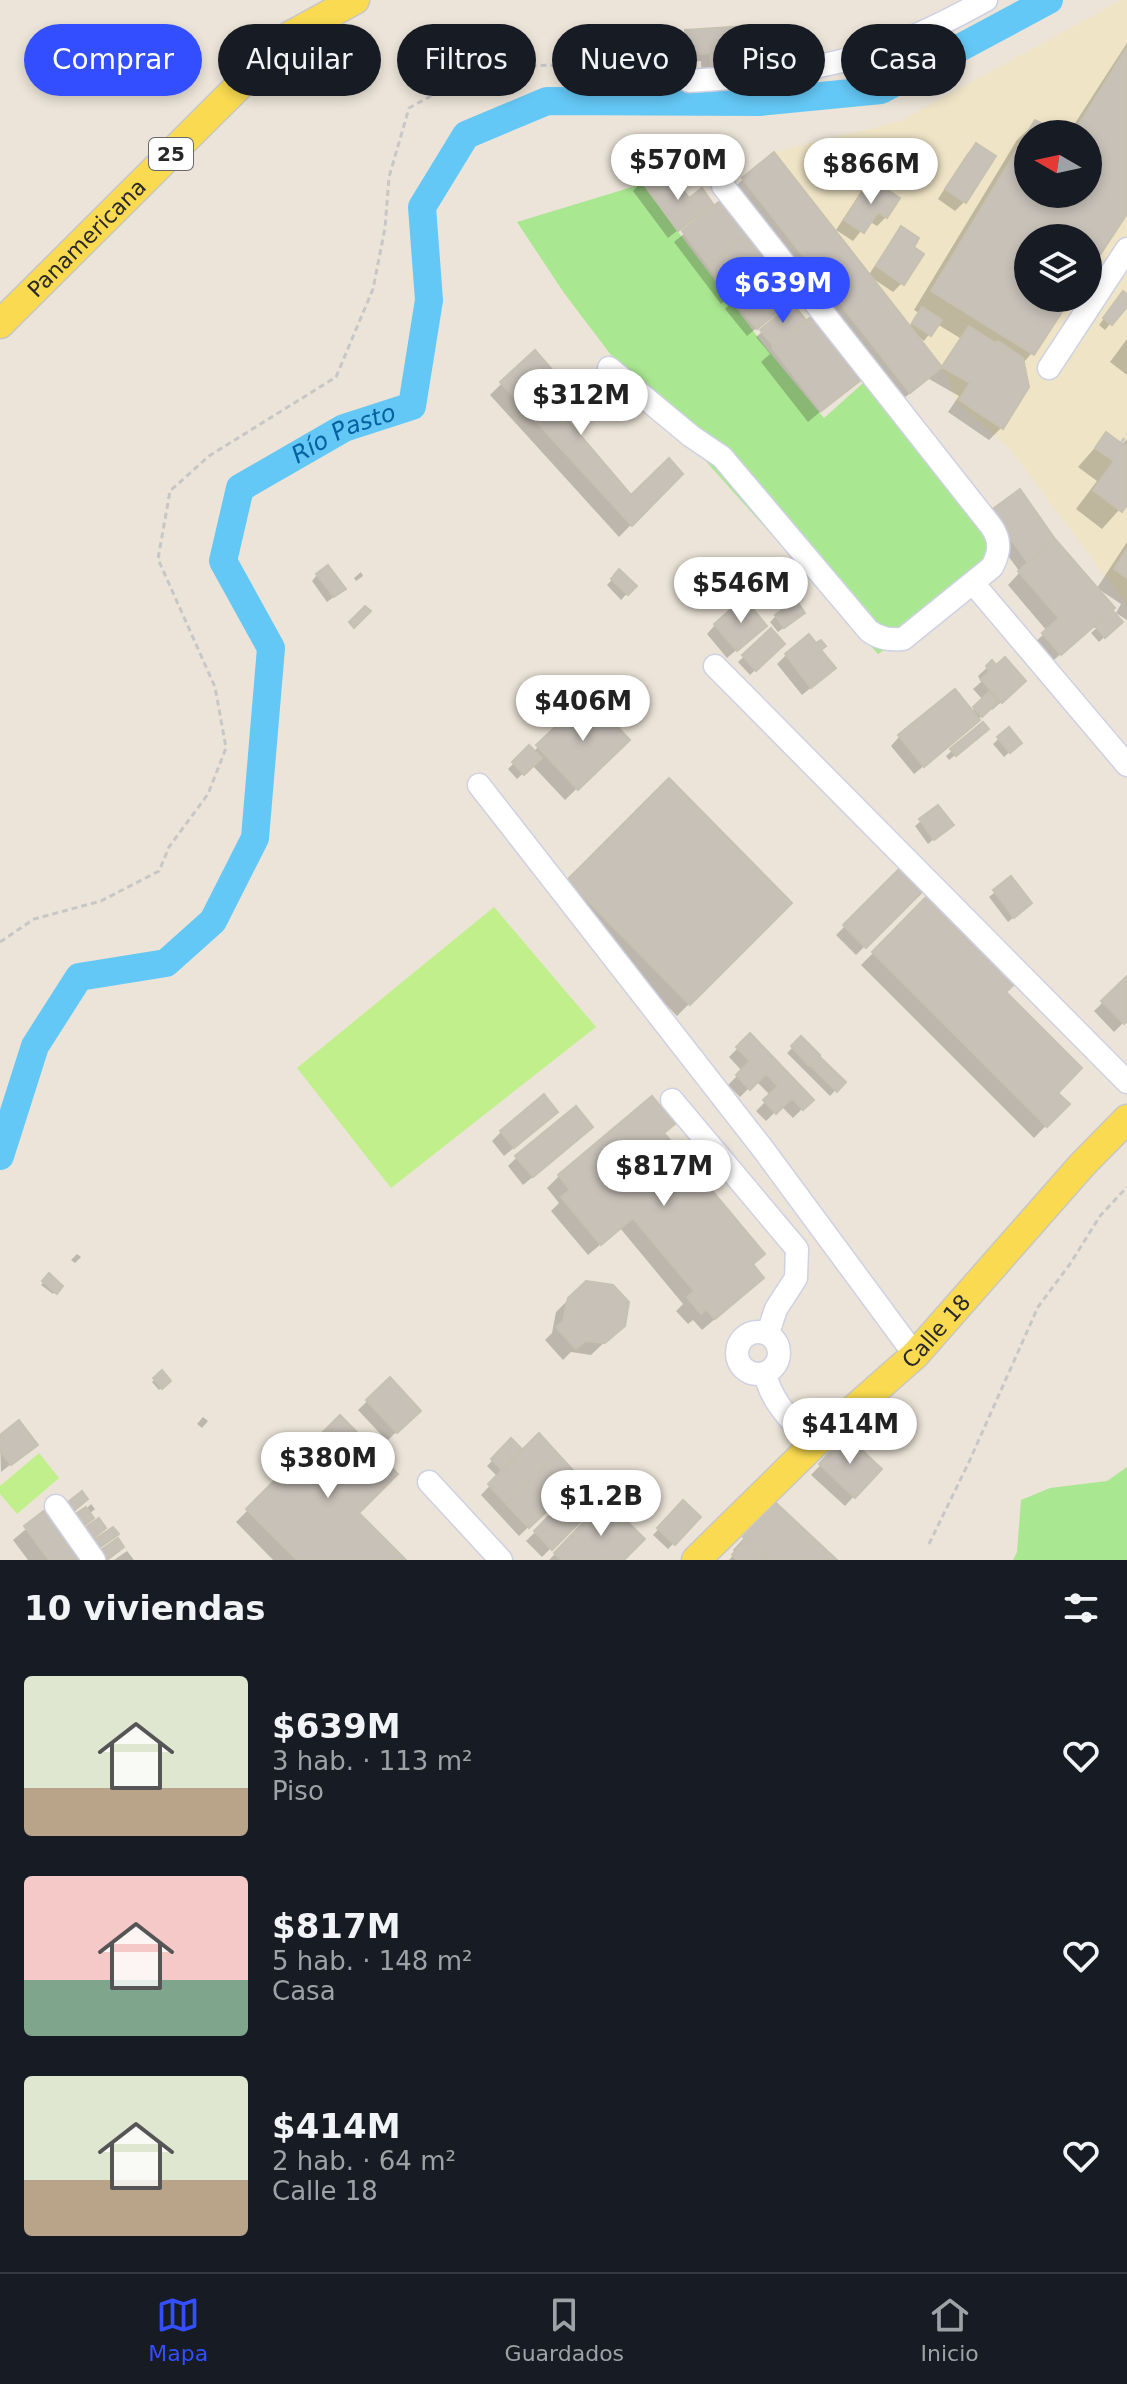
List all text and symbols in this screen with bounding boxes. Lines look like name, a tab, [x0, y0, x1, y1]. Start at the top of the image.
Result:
chip: Comprar	[24, 24, 202, 96]
chip: Alquilar	[218, 24, 381, 96]
chip: Filtros	[397, 24, 536, 96]
chip: Nuevo	[552, 24, 697, 96]
chip: Piso	[713, 24, 825, 96]
chip: Casa	[841, 24, 966, 96]
north arrow	[1014, 120, 1102, 208]
map controls	[1014, 120, 1102, 312]
pin: $570M	[622, 134, 734, 202]
road number: 25	[149, 138, 193, 170]
pin: $866M	[815, 138, 927, 206]
text: $570M	[629, 145, 727, 175]
text: $866M	[822, 149, 920, 179]
street label: Panamericana	[22, 174, 151, 302]
button: layers	[1014, 224, 1102, 312]
pin: $639M	[727, 257, 839, 325]
text: $639M	[734, 268, 832, 298]
pin: $312M	[525, 369, 637, 437]
text: $312M	[532, 380, 630, 410]
water label: Río Pasto	[287, 398, 399, 469]
pin: $546M	[685, 557, 797, 625]
text: $546M	[692, 568, 790, 598]
pin: $406M	[527, 675, 639, 743]
text: $406M	[534, 686, 632, 716]
pin: $817M	[608, 1140, 720, 1208]
text: $817M	[615, 1151, 713, 1181]
street label: Calle 18	[897, 1289, 975, 1373]
pin: $414M	[794, 1398, 906, 1466]
text: $414M	[801, 1409, 899, 1439]
pin: $380M	[272, 1432, 384, 1500]
text: $380M	[279, 1443, 377, 1473]
pin: $1.2B	[545, 1470, 657, 1538]
text: $1.2B	[559, 1481, 643, 1511]
icon: filters	[1059, 1586, 1103, 1630]
text: 10 viviendas	[24, 1588, 266, 1628]
text: $639M	[272, 1706, 400, 1746]
icon: home	[88, 1708, 184, 1804]
icon: heart	[1059, 1734, 1103, 1778]
text: 3 hab. · 113 m²	[272, 1746, 472, 1776]
text: Piso	[272, 1776, 324, 1806]
text: $817M	[272, 1906, 400, 1946]
icon: home	[88, 1908, 184, 2004]
icon: heart	[1059, 1934, 1103, 1978]
text: 5 hab. · 148 m²	[272, 1946, 472, 1976]
text: Casa	[272, 1976, 336, 2006]
text: $414M	[272, 2106, 400, 2146]
icon: home	[88, 2108, 184, 2204]
icon: heart	[1059, 2134, 1103, 2178]
text: 2 hab. · 64 m²	[272, 2146, 456, 2176]
text: Calle 18	[272, 2176, 378, 2206]
tab: Mapa	[148, 2293, 208, 2366]
tab: Guardados	[505, 2293, 624, 2366]
tab: Inicio	[921, 2293, 979, 2366]

